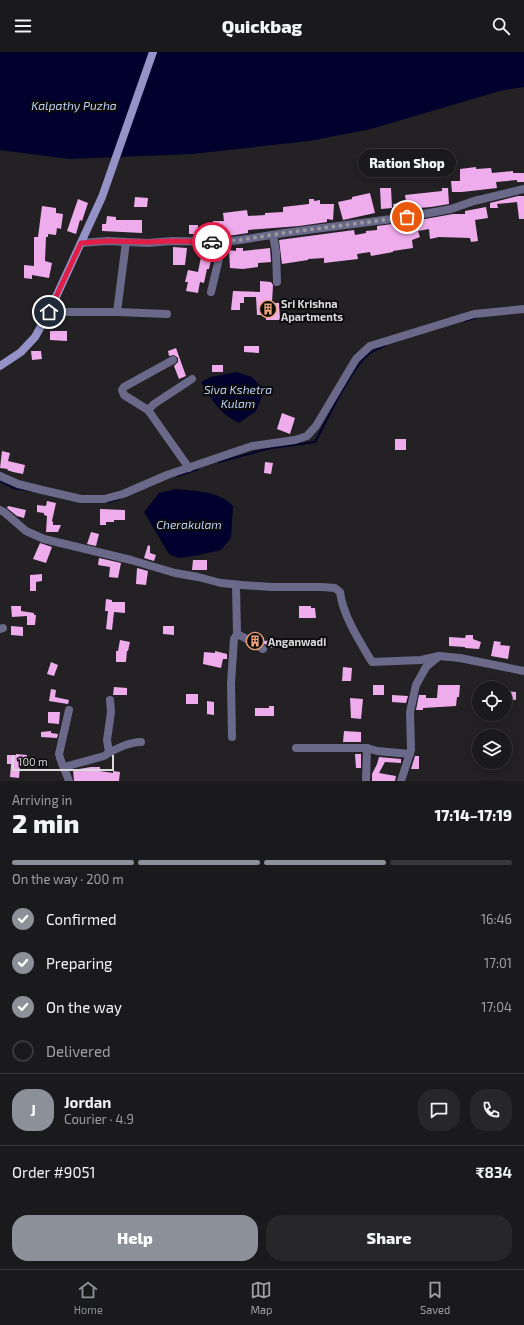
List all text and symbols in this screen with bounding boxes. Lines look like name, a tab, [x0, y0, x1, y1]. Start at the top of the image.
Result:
icon: menu	[12, 15, 34, 37]
text: Quickbag	[222, 15, 302, 37]
icon: search	[490, 15, 512, 37]
water label: Kalpathy Puzha	[31, 98, 117, 113]
callout: Ration Shop	[358, 149, 456, 177]
text: Ration Shop	[369, 155, 445, 171]
pin	[390, 200, 424, 234]
icon: bag	[396, 206, 418, 228]
courier	[192, 222, 232, 262]
icon: car	[201, 231, 223, 253]
pin	[32, 295, 66, 329]
place label: Sri Krishna Apartments	[281, 297, 343, 323]
building icon: Sri Krishna Apartments	[258, 299, 278, 319]
icon: home	[38, 301, 60, 323]
water label: Siva Kshetra Kulam	[204, 382, 272, 410]
water label: Cherakulam	[156, 517, 222, 531]
building icon: Anganwadi	[245, 631, 265, 651]
place label: Anganwadi	[268, 635, 326, 648]
map controls	[472, 681, 512, 769]
button: locate	[472, 681, 512, 721]
button: layers	[472, 729, 512, 769]
scale bar	[12, 753, 114, 772]
text: 100 m	[18, 755, 48, 768]
text: Arriving in	[12, 792, 72, 808]
text: 17:14–17:19	[434, 806, 512, 824]
text: 2 min	[12, 807, 79, 838]
text: On the way · 200 m	[12, 871, 124, 887]
icon: check	[12, 908, 34, 930]
text: Confirmed	[46, 910, 117, 928]
text: 16:46	[481, 911, 512, 927]
icon: check	[12, 952, 34, 974]
text: Preparing	[46, 954, 112, 972]
text: 17:01	[484, 955, 512, 971]
icon: check	[12, 996, 34, 1018]
text: On the way	[46, 998, 122, 1016]
text: 17:04	[481, 999, 512, 1015]
text: Delivered	[46, 1042, 111, 1060]
button: chat	[418, 1089, 460, 1131]
button: phone	[470, 1089, 512, 1131]
text: Jordan	[64, 1093, 111, 1111]
text: J	[30, 1101, 36, 1119]
text: Courier · 4.9	[64, 1111, 134, 1127]
text: Order #9051	[12, 1163, 96, 1181]
text: ₹834	[476, 1163, 512, 1181]
button: Help	[12, 1215, 258, 1261]
button: Share	[266, 1215, 512, 1261]
tab: Home	[74, 1279, 103, 1316]
tab: Map	[250, 1279, 273, 1316]
tab: Saved	[420, 1279, 450, 1316]

